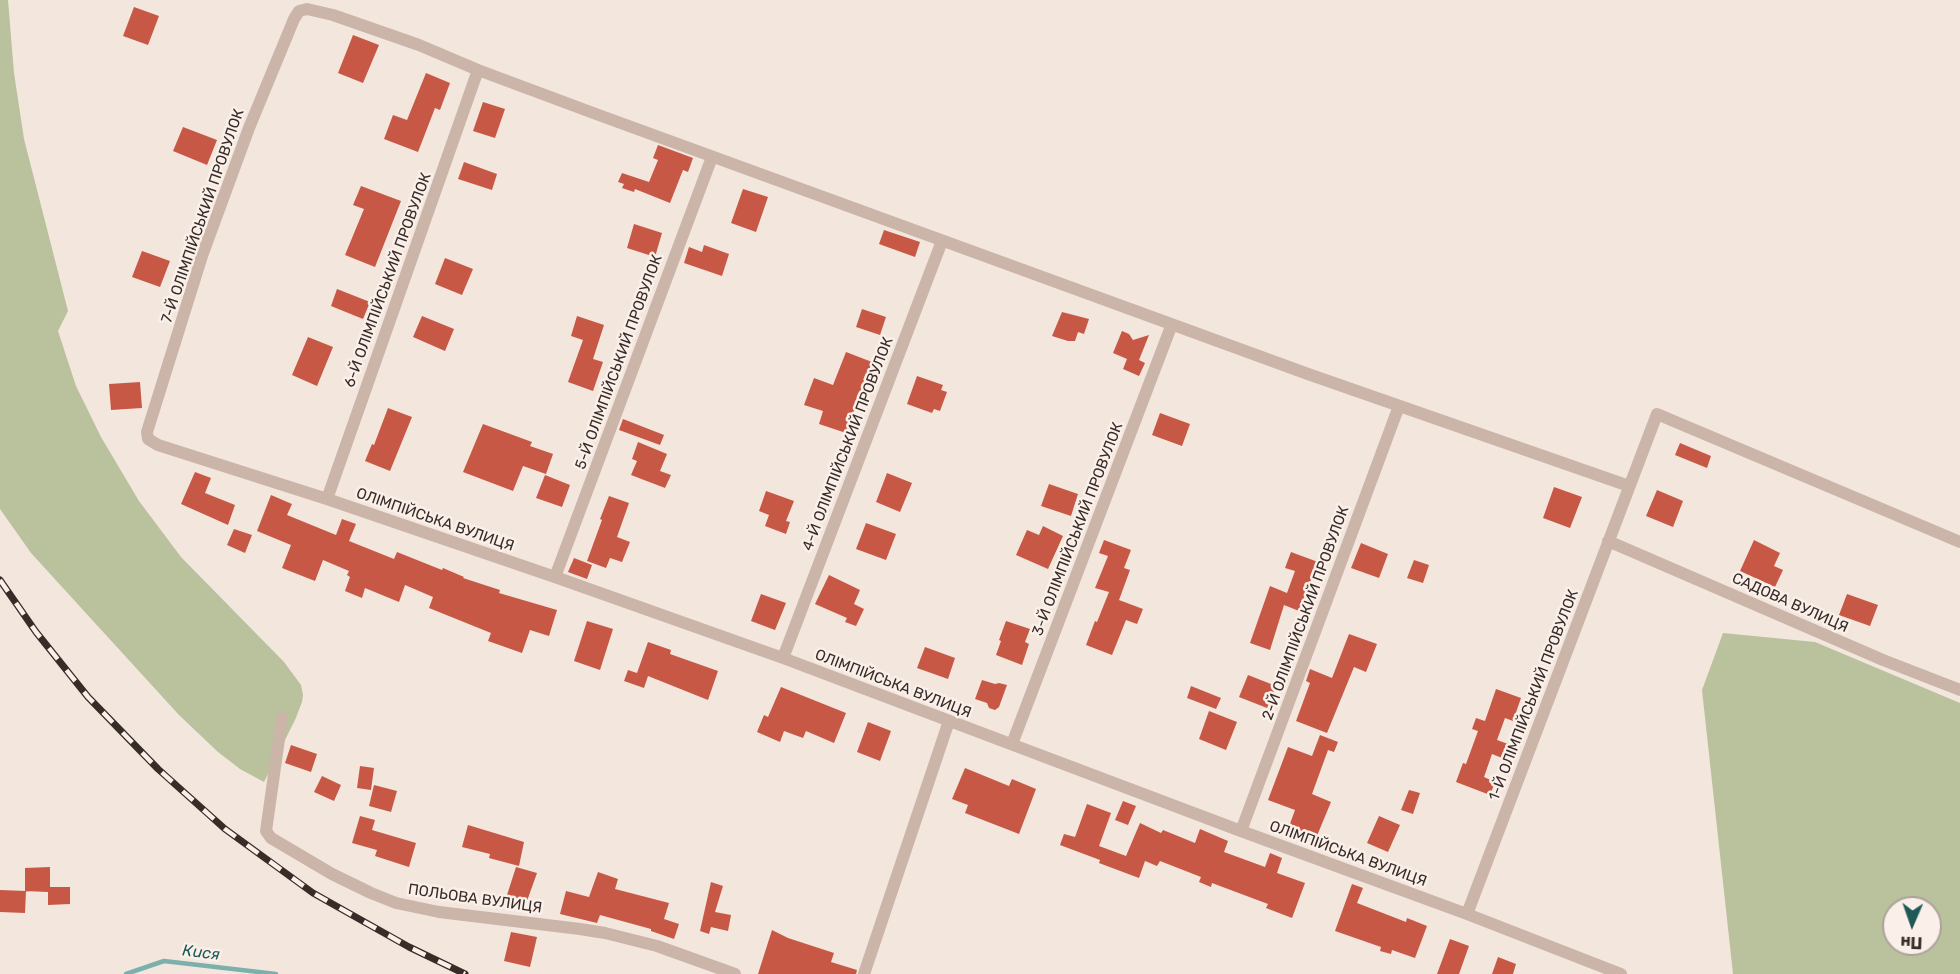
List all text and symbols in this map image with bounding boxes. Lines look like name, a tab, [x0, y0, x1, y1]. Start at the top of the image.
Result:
street label: 7-Й ОЛІМПІЙСЬКИЙ ПРОВУЛОК	[158, 106, 248, 326]
street label: 6-Й ОЛІМПІЙСЬКИЙ ПРОВУЛОК	[341, 170, 435, 390]
street label: 5-Й ОЛІМПІЙСЬКИЙ ПРОВУЛОК	[572, 252, 666, 472]
street label: 4-Й ОЛІМПІЙСЬКИЙ ПРОВУЛОК	[799, 335, 897, 553]
street label: 3-Й ОЛІМПІЙСЬКИЙ ПРОВУЛОК	[1029, 420, 1127, 638]
street label: ОЛІМПІЙСЬКА ВУЛИЦЯ	[354, 484, 516, 556]
street label: 2-Й ОЛІМПІЙСЬКИЙ ПРОВУЛОК	[1259, 503, 1353, 723]
street label: САДОВА ВУЛИЦЯ	[1729, 569, 1851, 637]
street label: 1-Й ОЛІМПІЙСЬКИЙ ПРОВУЛОК	[1485, 587, 1583, 803]
street label: ОЛІМПІЙСЬКА ВУЛИЦЯ	[812, 646, 974, 722]
street label: ОЛІМПІЙСЬКА ВУЛИЦЯ	[1267, 817, 1429, 891]
street label: ПОЛЬОВА ВУЛИЦЯ	[407, 881, 543, 917]
north arrow	[1882, 896, 1942, 956]
text: Пн	[1900, 933, 1923, 952]
water label: Кися	[181, 941, 221, 965]

